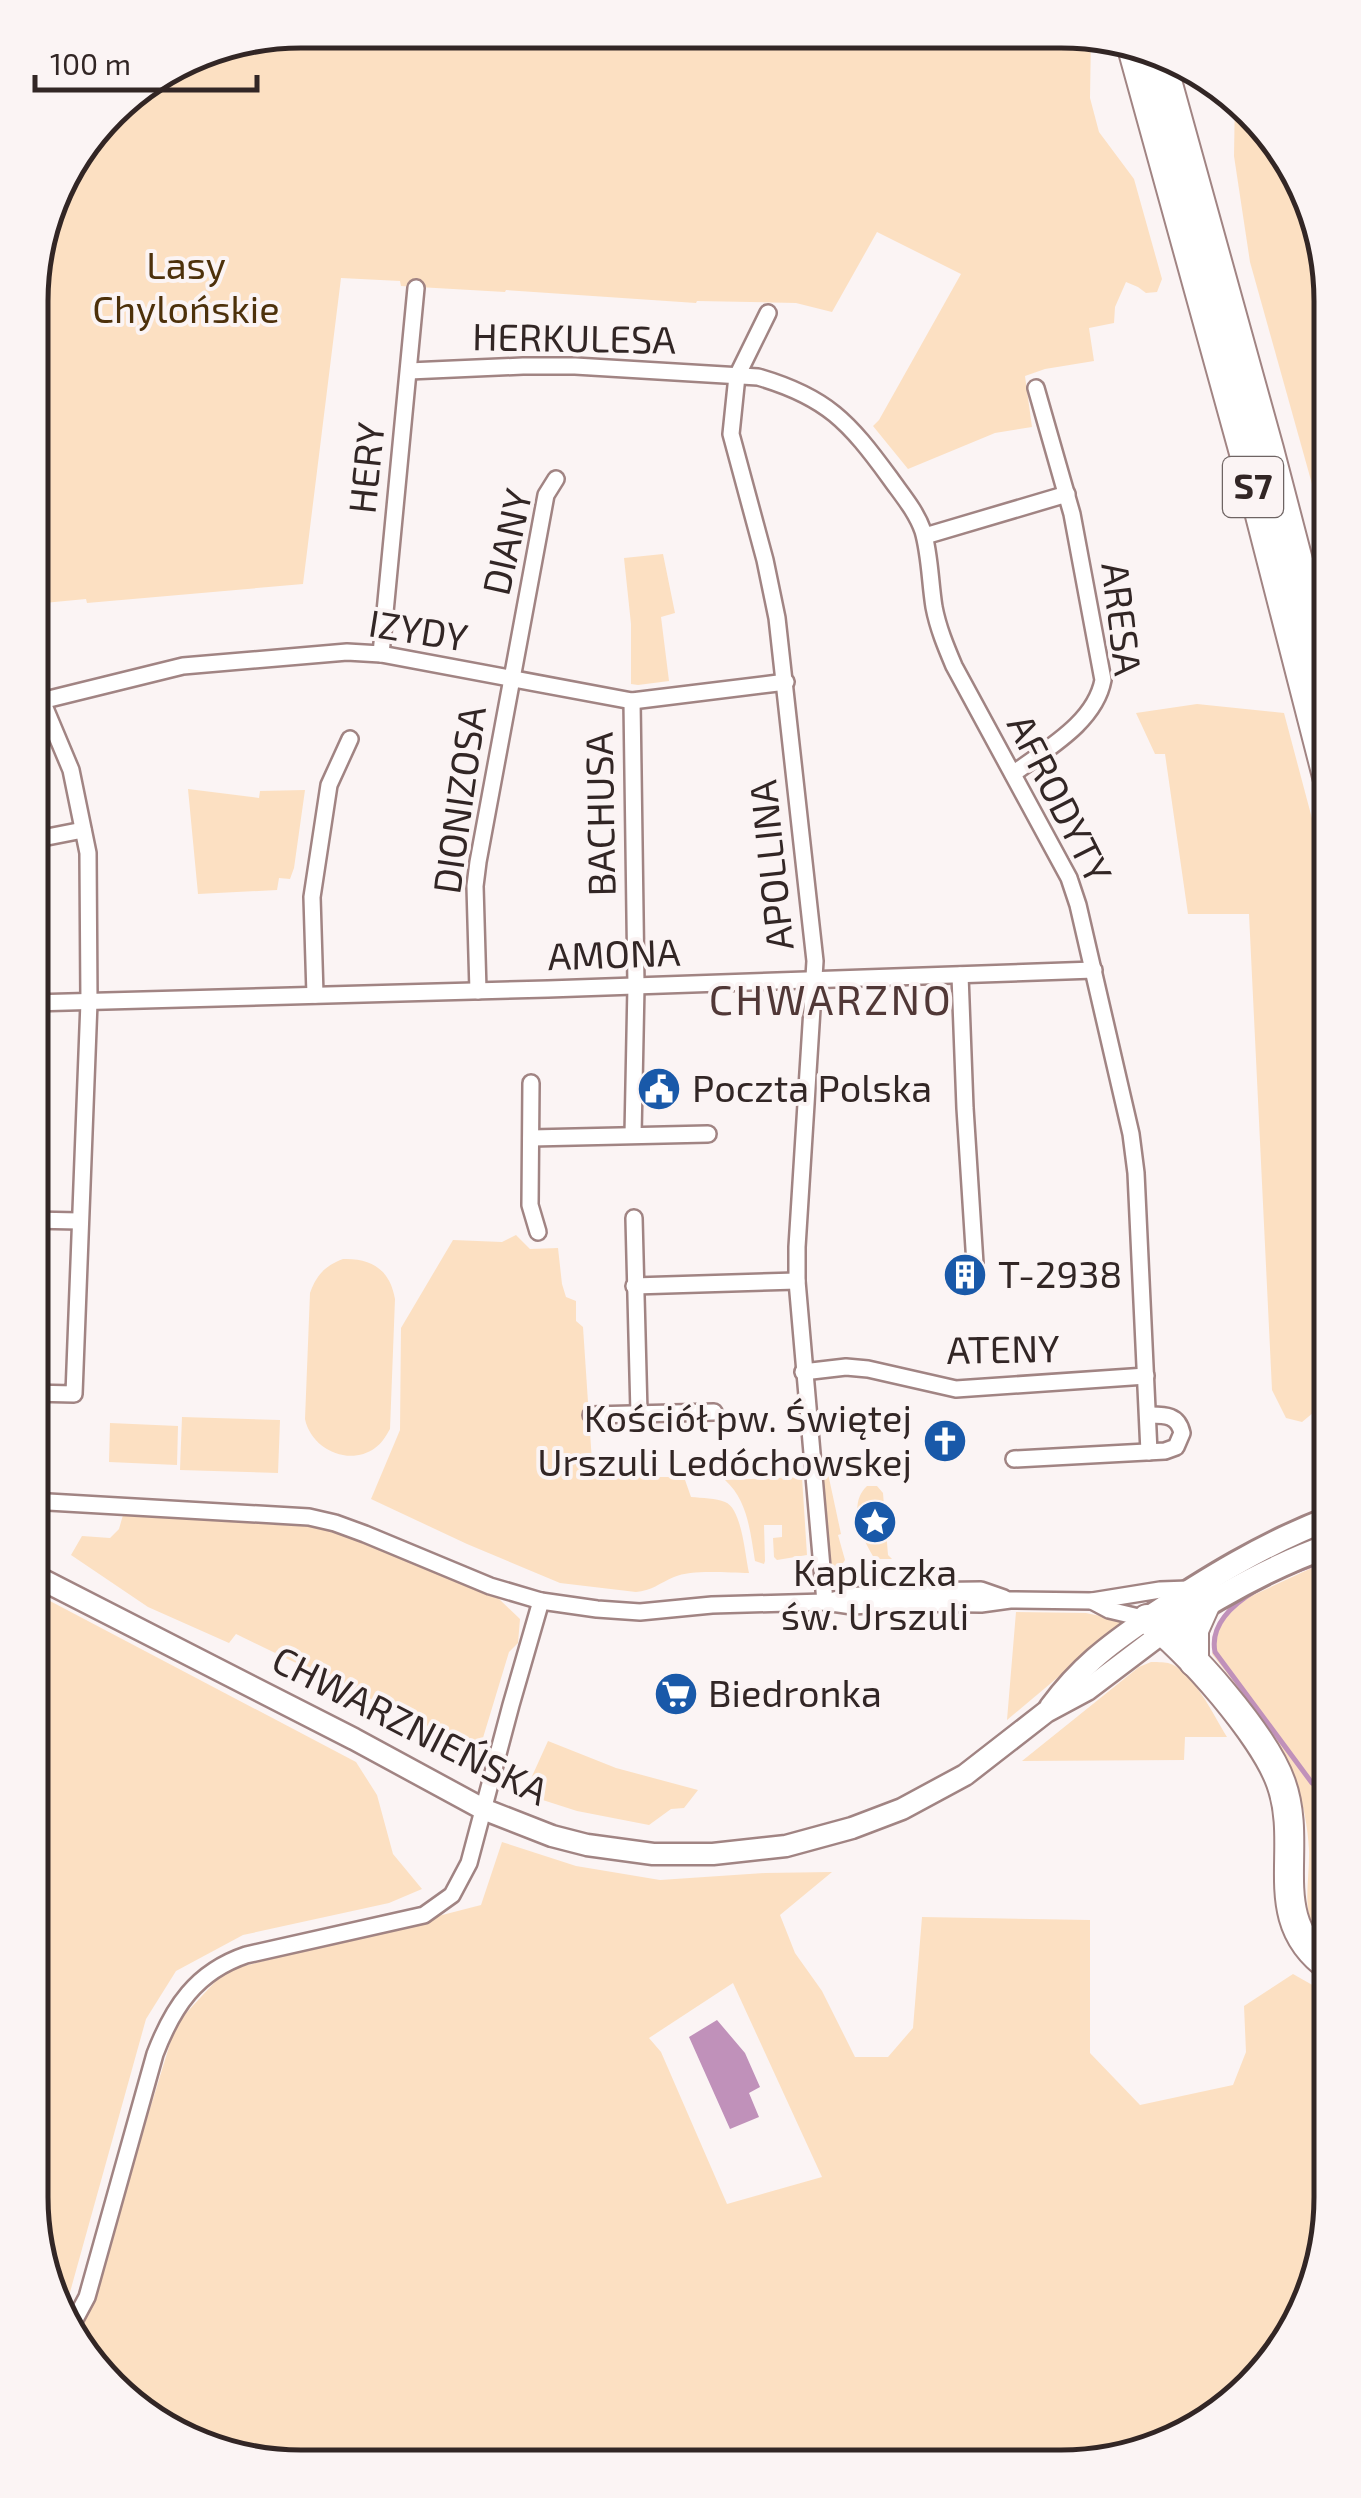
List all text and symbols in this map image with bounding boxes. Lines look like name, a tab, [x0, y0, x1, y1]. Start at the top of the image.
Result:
scale bar	[35, 30, 258, 92]
text: 100 m	[50, 45, 131, 81]
park label: Lasy Chylońskie	[92, 241, 280, 331]
street label: HERKULESA	[472, 312, 677, 362]
street label: HERY	[337, 420, 393, 516]
road number: S7	[1223, 457, 1283, 517]
street label: DIANY	[472, 484, 541, 599]
street label: ARESA	[1093, 560, 1153, 678]
street label: IZYDY	[366, 599, 471, 660]
street label: DIONIZOSA	[422, 703, 494, 896]
street label: AFRODYTY	[999, 706, 1123, 890]
street label: BACHUSA	[575, 731, 623, 897]
street label: APOLLINA	[738, 777, 802, 953]
street label: AMONA	[547, 928, 681, 978]
district label: CHWARZNO	[709, 973, 953, 1023]
place label: Poczta Polska	[692, 1064, 932, 1110]
public building icon: Poczta Polska	[636, 1066, 682, 1112]
place label: T-2938	[998, 1250, 1122, 1296]
building icon: T-2938	[942, 1252, 988, 1298]
street label: ATENY	[946, 1324, 1060, 1372]
place label: Kościół pw. Świętej Urszuli Ledóchowskej	[537, 1394, 912, 1484]
church icon: Kościół pw. Świętej Urszuli Ledóchowskej	[922, 1418, 968, 1464]
place icon: Kapliczka św. Urszuli	[852, 1499, 898, 1545]
place label: Kapliczka św. Urszuli	[781, 1548, 969, 1638]
street label: CHWARZNIEŃSKA	[265, 1635, 557, 1814]
place label: Biedronka	[708, 1669, 882, 1715]
supermarket icon: Biedronka	[653, 1671, 699, 1717]

